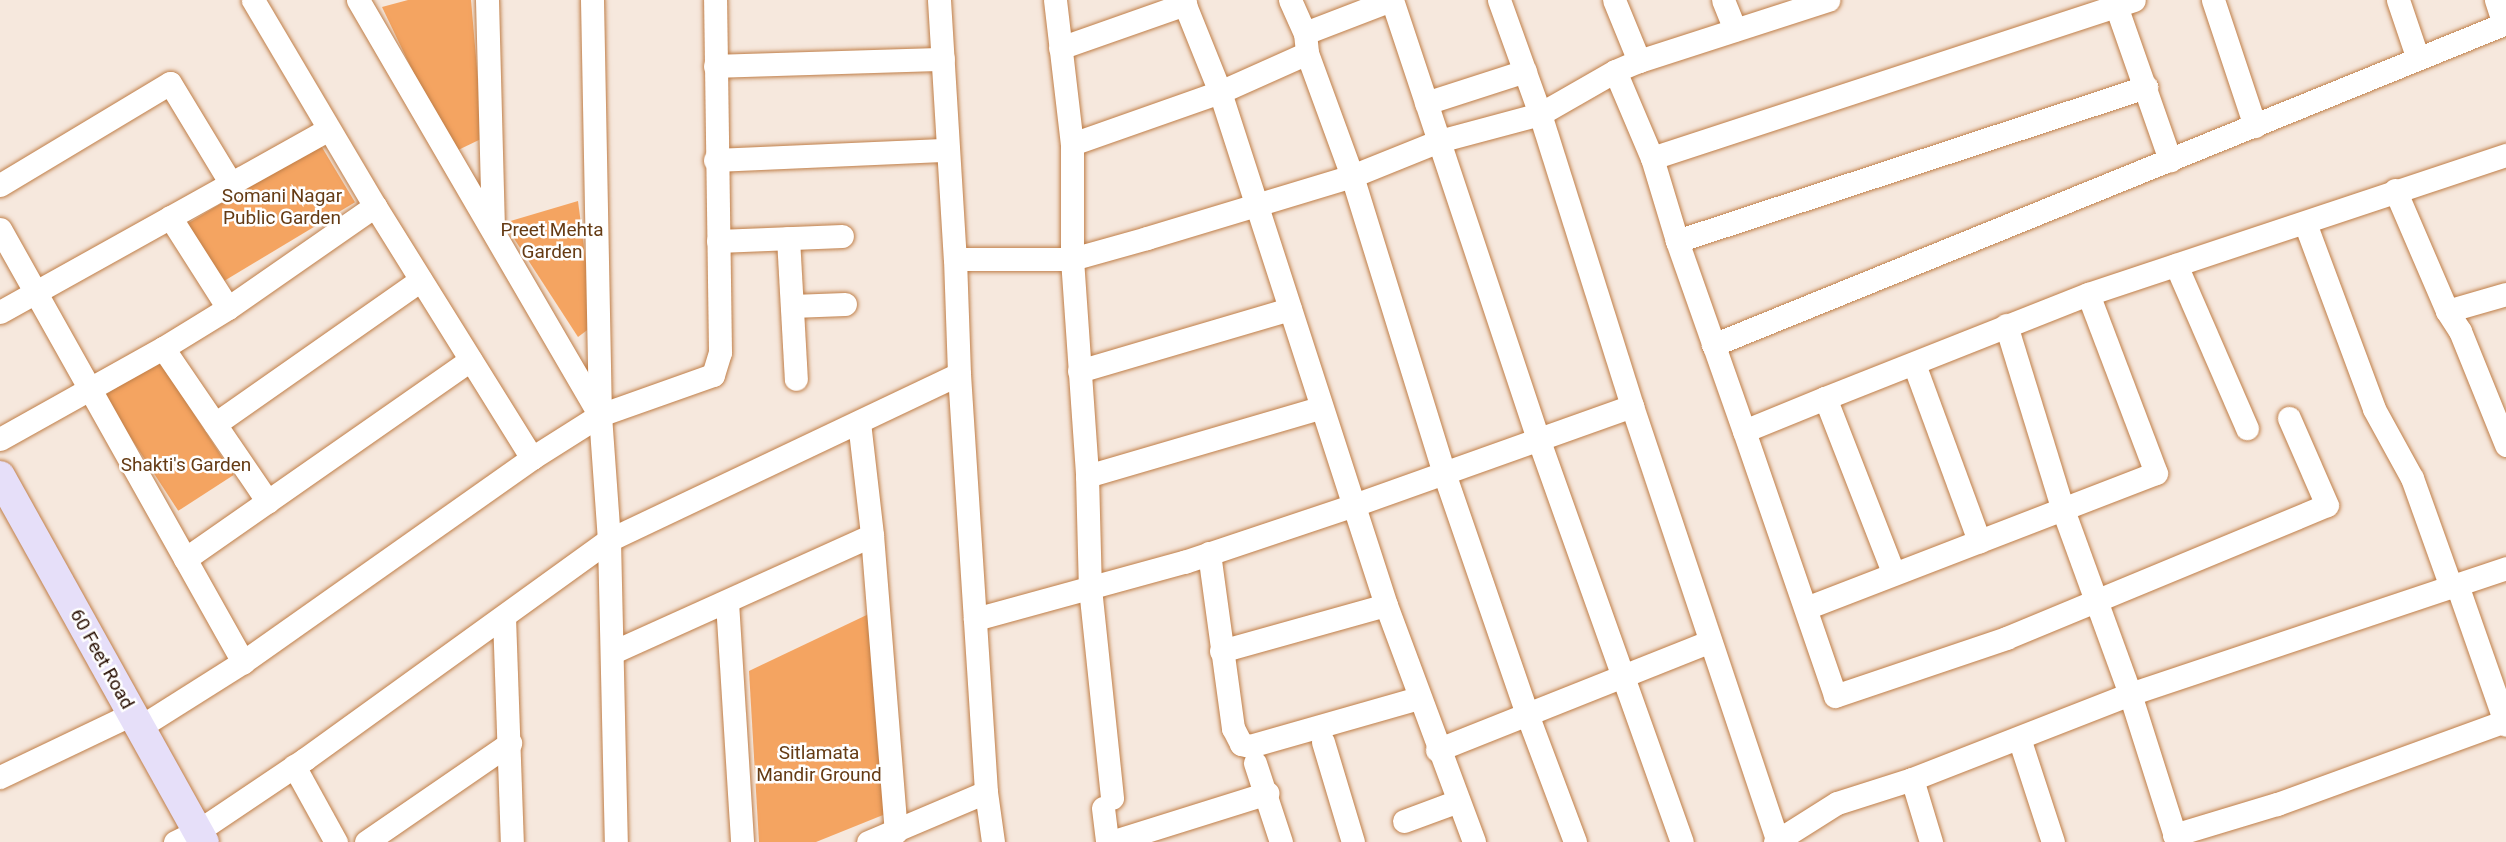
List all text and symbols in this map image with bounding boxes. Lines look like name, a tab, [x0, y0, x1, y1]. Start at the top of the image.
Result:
park label: Somani Nagar Public Garden	[222, 185, 342, 229]
park label: Preet Mehta Garden	[500, 219, 604, 263]
park label: Shakti's Garden	[121, 454, 251, 476]
street label: 60 Feet Road	[65, 605, 139, 713]
park label: Sitlamata Mandir Ground	[756, 742, 882, 786]

